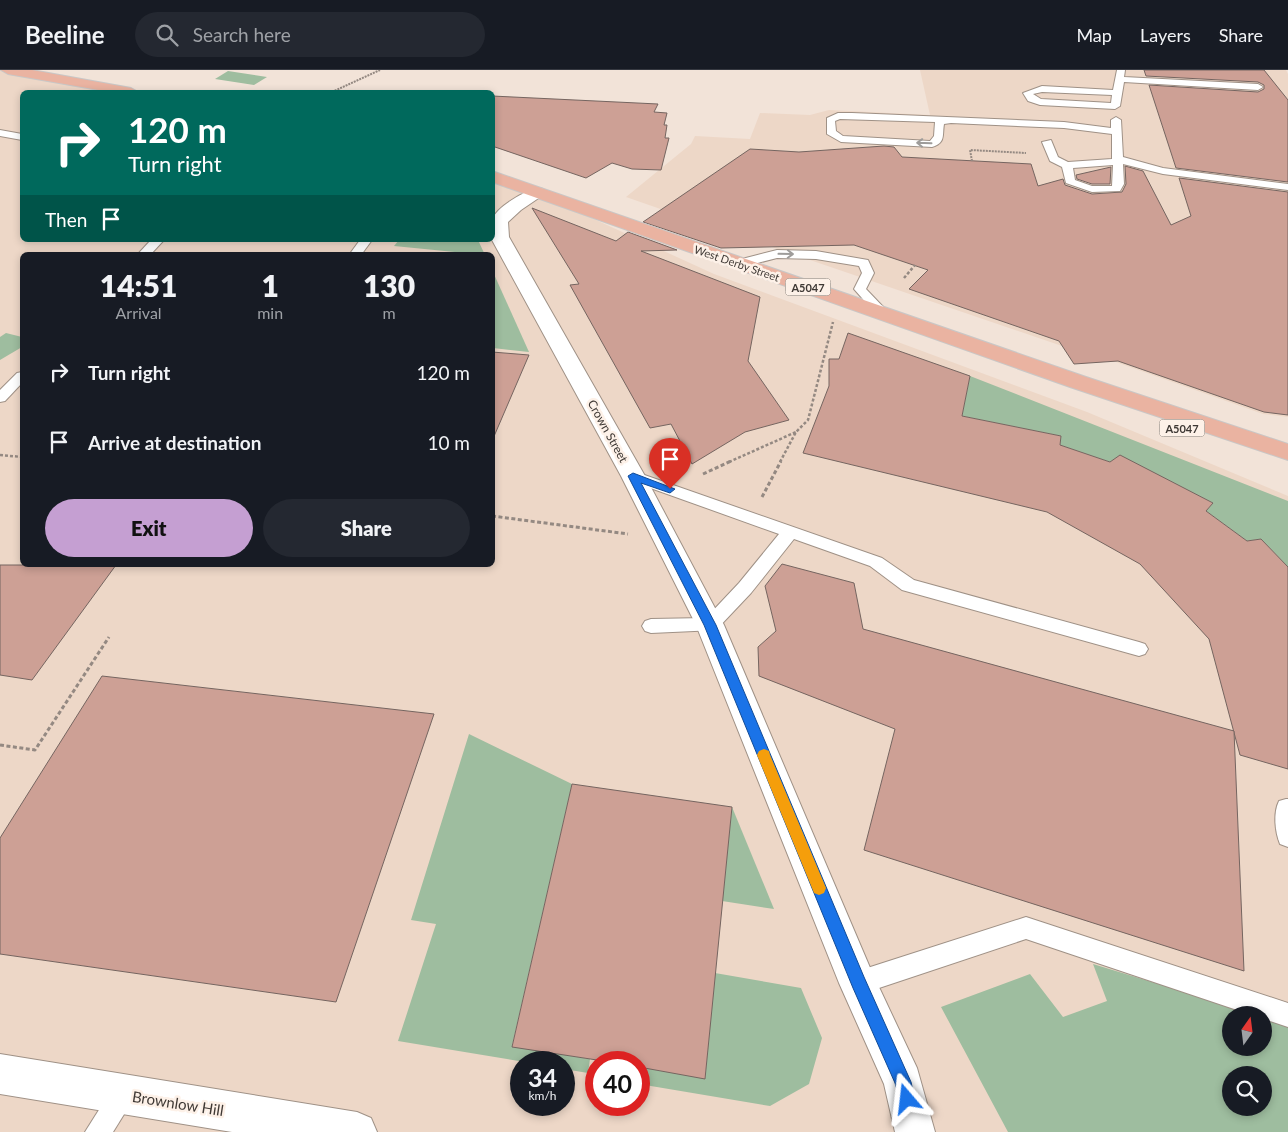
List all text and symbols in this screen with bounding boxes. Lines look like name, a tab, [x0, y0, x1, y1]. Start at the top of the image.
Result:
search box	[135, 12, 485, 57]
text: Beeline	[25, 20, 105, 49]
icon: search	[153, 21, 181, 49]
text: Search here	[193, 23, 291, 46]
text: Map	[1076, 24, 1112, 46]
text: Layers	[1140, 24, 1191, 46]
text: Share	[1219, 24, 1263, 46]
text: 120 m	[128, 108, 227, 150]
icon: right	[45, 110, 110, 175]
one-way arrow	[916, 139, 932, 148]
text: Turn right	[128, 150, 222, 177]
icon: arrive	[97, 205, 125, 233]
text: Then	[45, 208, 87, 231]
street label: West Derby Street	[693, 242, 781, 284]
one-way arrow	[777, 249, 793, 259]
text: 14:51	[100, 267, 177, 303]
text: 1	[261, 267, 279, 303]
text: 130	[363, 267, 415, 303]
road number: A5047	[786, 278, 830, 296]
text: Arrival	[116, 303, 162, 322]
text: min	[257, 303, 283, 322]
text: m	[382, 303, 396, 322]
icon: right	[45, 358, 73, 386]
text: Turn right	[88, 361, 170, 384]
text: 120 m	[416, 361, 470, 384]
street label: Crown Street	[585, 397, 632, 466]
road number: A5047	[1160, 419, 1204, 436]
icon: arrive	[45, 428, 73, 456]
text: Arrive at destination	[88, 431, 261, 454]
text: 10 m	[427, 431, 470, 454]
pin	[649, 438, 691, 489]
icon: arrive	[656, 445, 684, 473]
button: Exit	[45, 499, 253, 557]
button: Share	[263, 499, 470, 557]
north arrow	[1222, 1006, 1272, 1056]
map controls	[1222, 1006, 1272, 1116]
speed limit sign: 40	[585, 1051, 650, 1116]
text: 34	[528, 1062, 557, 1092]
button: search	[1222, 1066, 1272, 1116]
position arrow	[880, 1072, 932, 1124]
street label: Brownlow Hill	[131, 1087, 225, 1119]
text: km/h	[528, 1088, 557, 1103]

